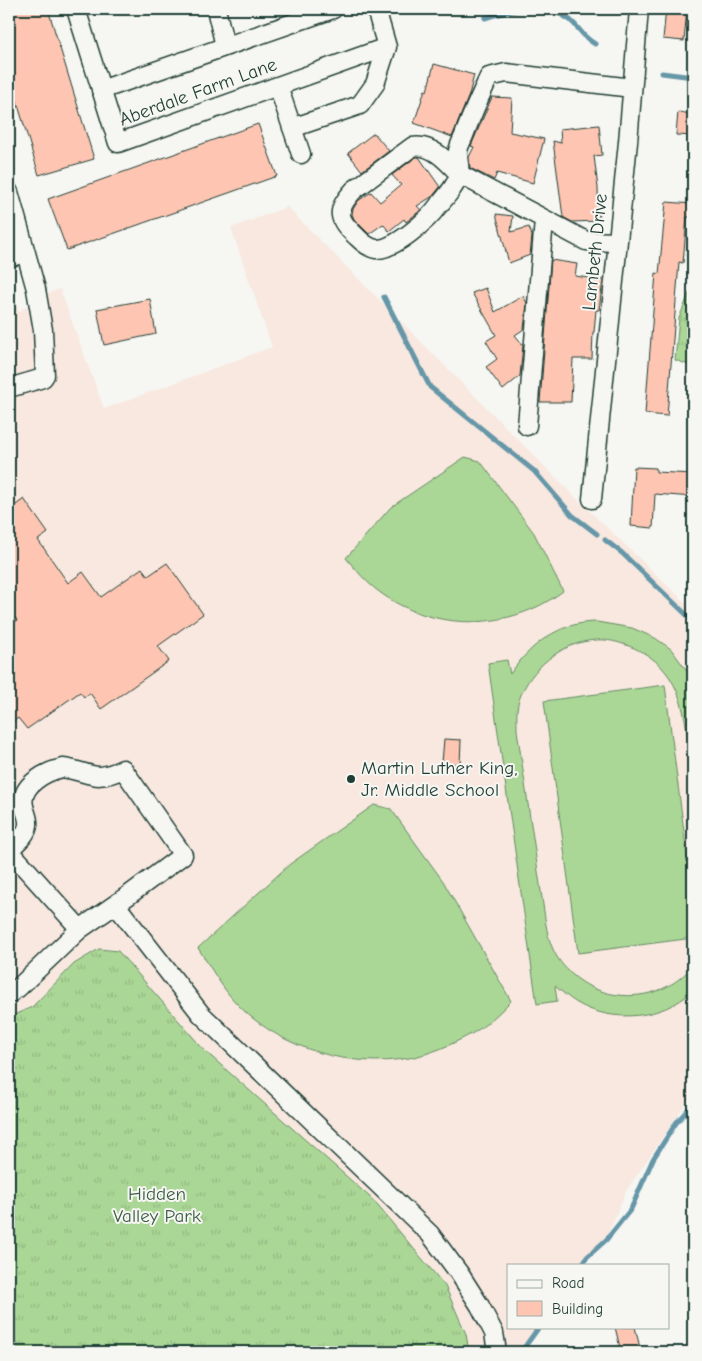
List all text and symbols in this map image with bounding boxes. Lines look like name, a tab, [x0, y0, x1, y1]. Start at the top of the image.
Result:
street label: Aberdale Farm Lane	[116, 53, 280, 131]
street label: Lambeth Drive	[578, 193, 612, 311]
place label: Martin Luther King, Jr. Middle School	[361, 757, 518, 801]
marker: Martin Luther King, Jr. Middle School	[345, 773, 357, 785]
park label: Hidden Valley Park	[113, 1183, 202, 1227]
legend	[507, 1264, 670, 1328]
text: Road	[552, 1274, 584, 1292]
text: Building	[552, 1300, 603, 1318]

